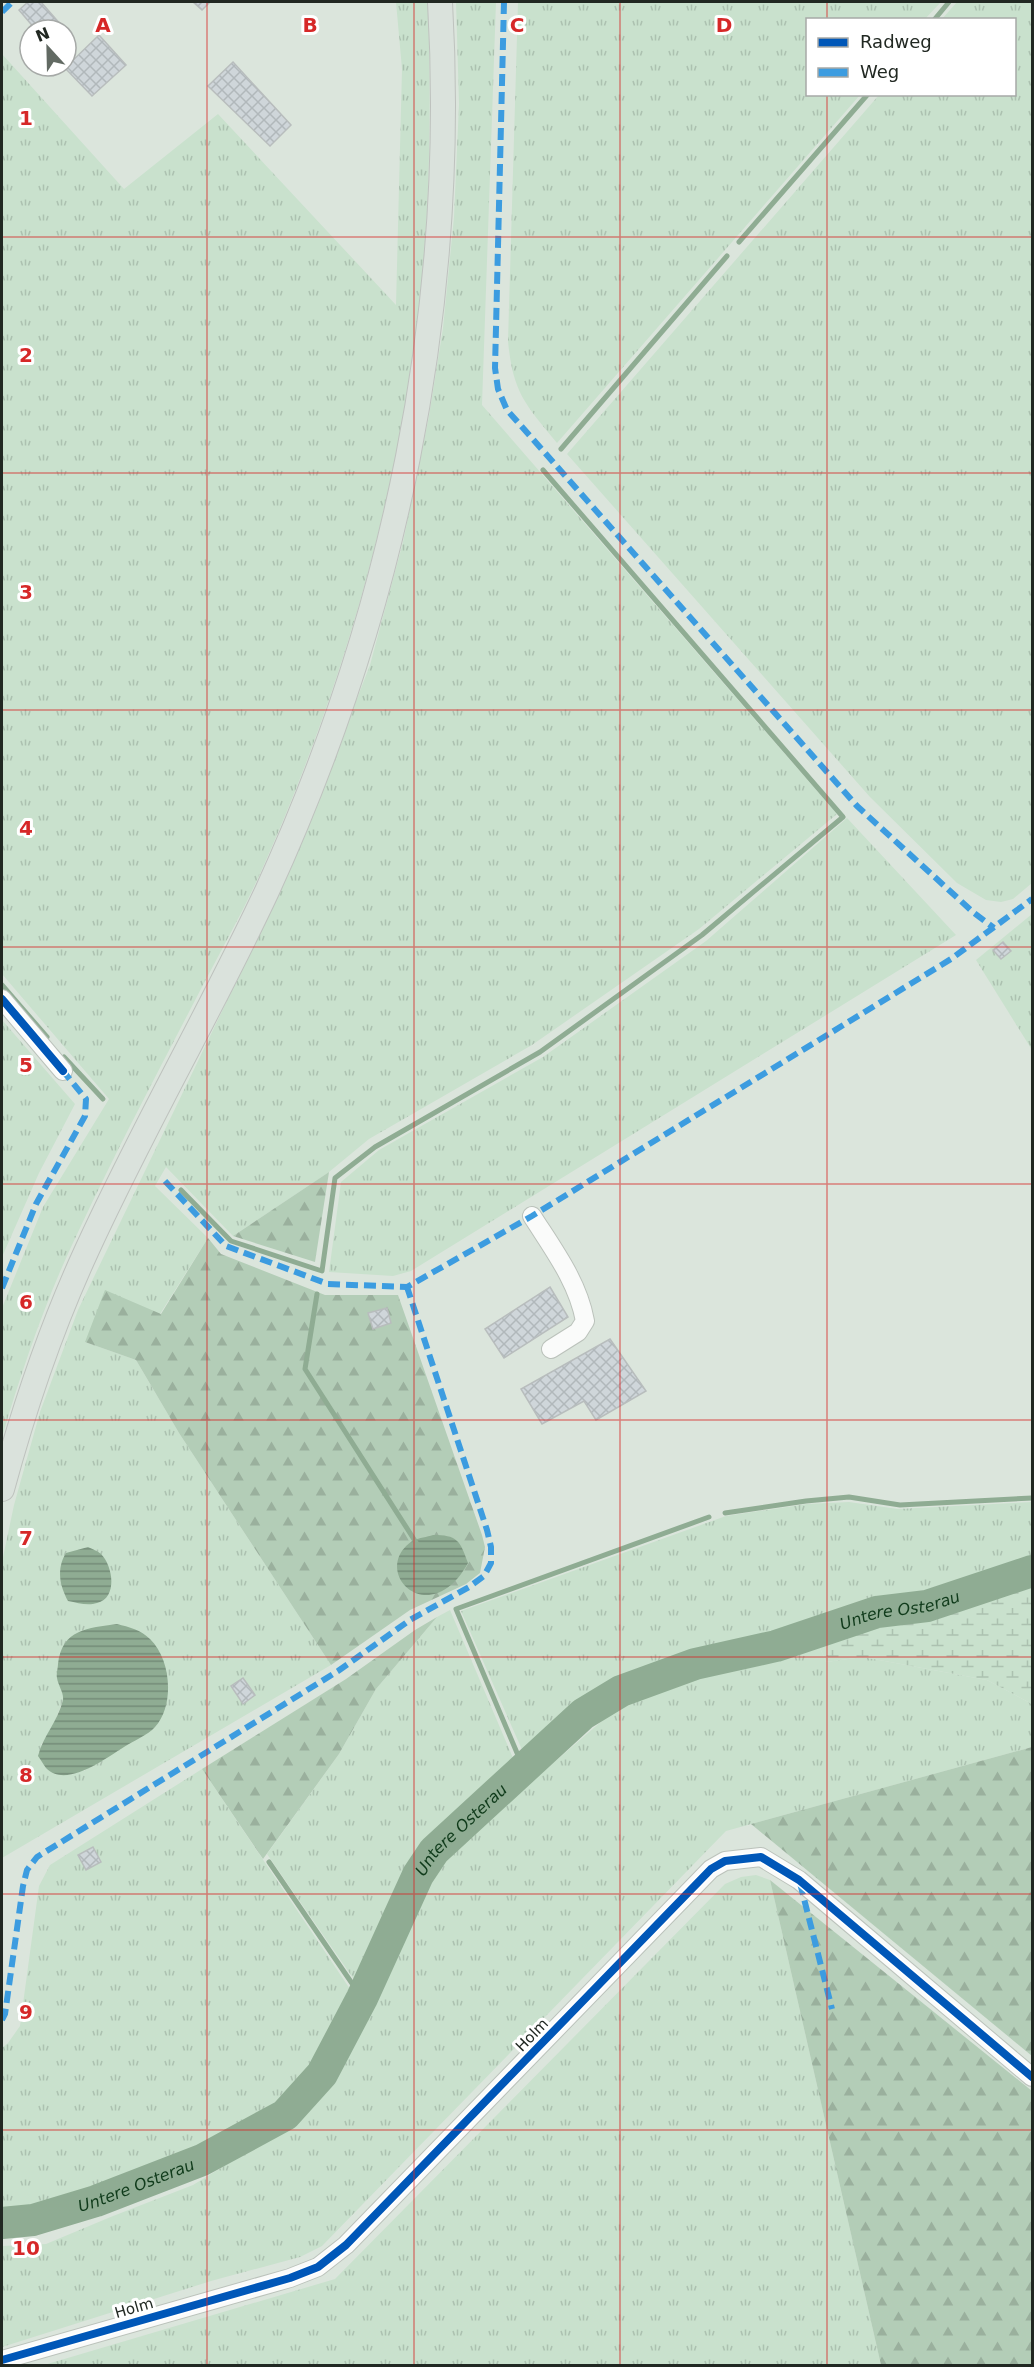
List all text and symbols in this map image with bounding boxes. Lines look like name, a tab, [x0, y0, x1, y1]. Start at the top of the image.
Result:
text: A	[95, 13, 111, 37]
text: B	[302, 13, 318, 37]
text: C	[510, 13, 524, 37]
text: D	[716, 13, 732, 37]
north arrow	[18, 18, 78, 78]
legend	[806, 18, 1016, 96]
text: N	[33, 23, 52, 46]
text: Radweg	[860, 31, 932, 52]
text: Weg	[860, 61, 899, 82]
text: 1	[19, 106, 33, 130]
text: 2	[19, 343, 33, 367]
text: 3	[19, 580, 33, 604]
text: 4	[19, 816, 33, 840]
text: 5	[19, 1053, 33, 1077]
text: 6	[19, 1290, 33, 1314]
text: 7	[19, 1526, 33, 1550]
water label: Untere Osterau	[837, 1587, 962, 1634]
text: 8	[19, 1763, 33, 1787]
water label: Untere Osterau	[411, 1780, 511, 1880]
text: 9	[19, 2000, 33, 2024]
street label: Holm	[512, 2015, 552, 2055]
water label: Untere Osterau	[76, 2155, 197, 2216]
text: 10	[12, 2236, 40, 2260]
street label: Holm	[113, 2294, 155, 2322]

